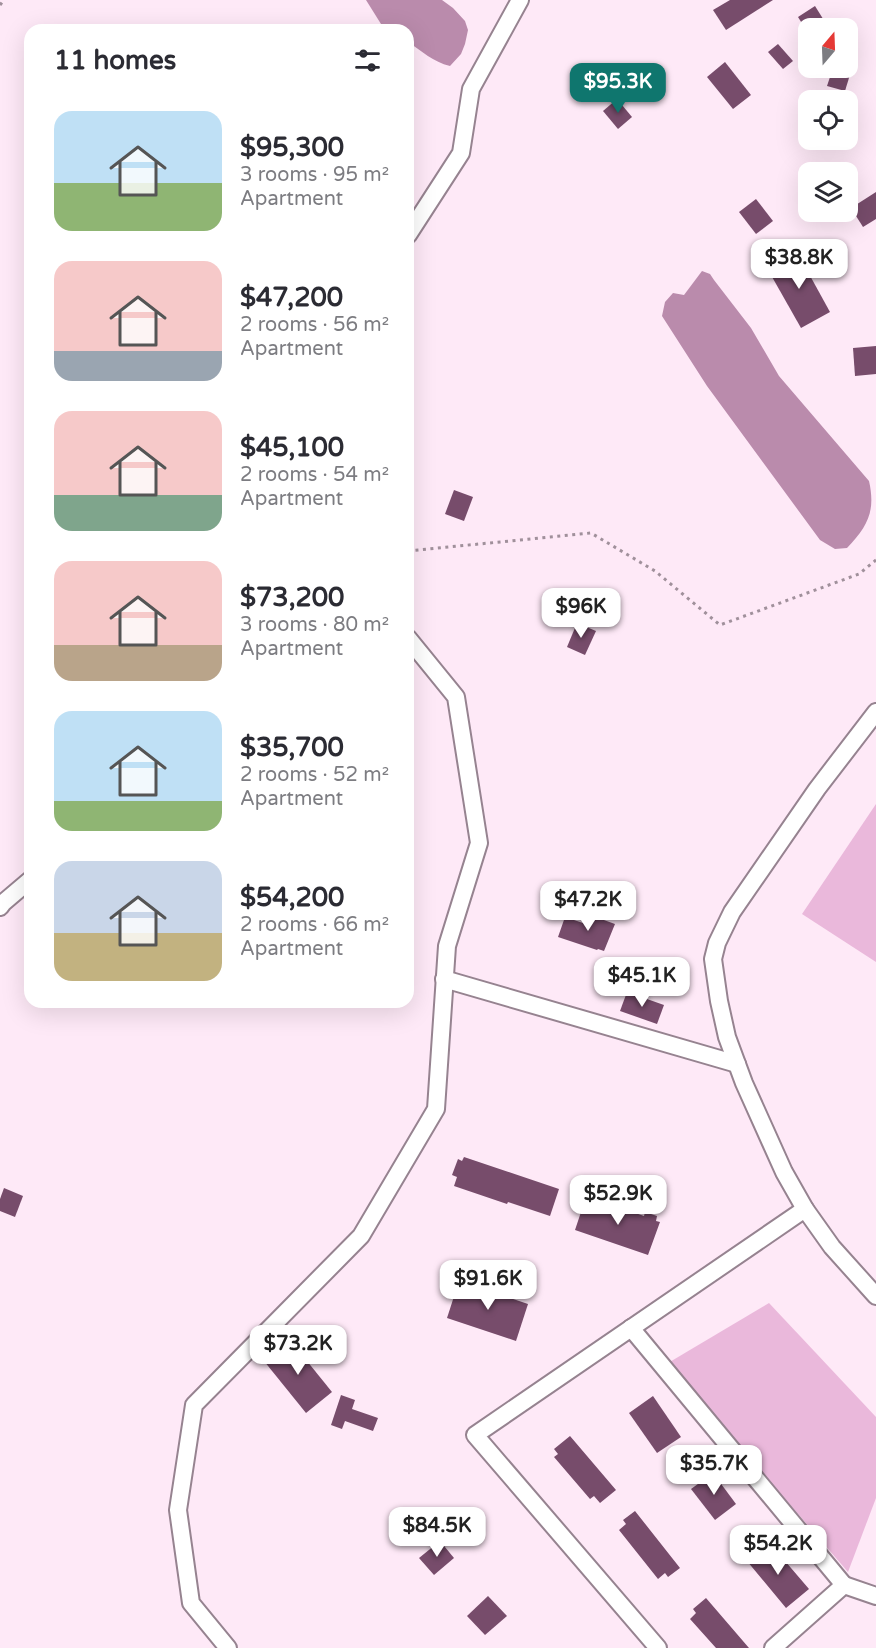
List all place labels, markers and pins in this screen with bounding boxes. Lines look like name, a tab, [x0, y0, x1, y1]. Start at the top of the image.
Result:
pin: $95.3K	[569, 63, 667, 114]
pin: $38.8K	[750, 239, 848, 290]
pin: $96K	[545, 588, 617, 639]
pin: $47.2K	[539, 881, 637, 932]
pin: $45.1K	[593, 957, 691, 1008]
pin: $52.9K	[569, 1175, 667, 1226]
pin: $91.6K	[439, 1260, 537, 1311]
pin: $73.2K	[249, 1325, 347, 1376]
pin: $35.7K	[665, 1445, 763, 1496]
pin: $84.5K	[388, 1507, 486, 1558]
pin: $54.2K	[729, 1525, 827, 1576]

